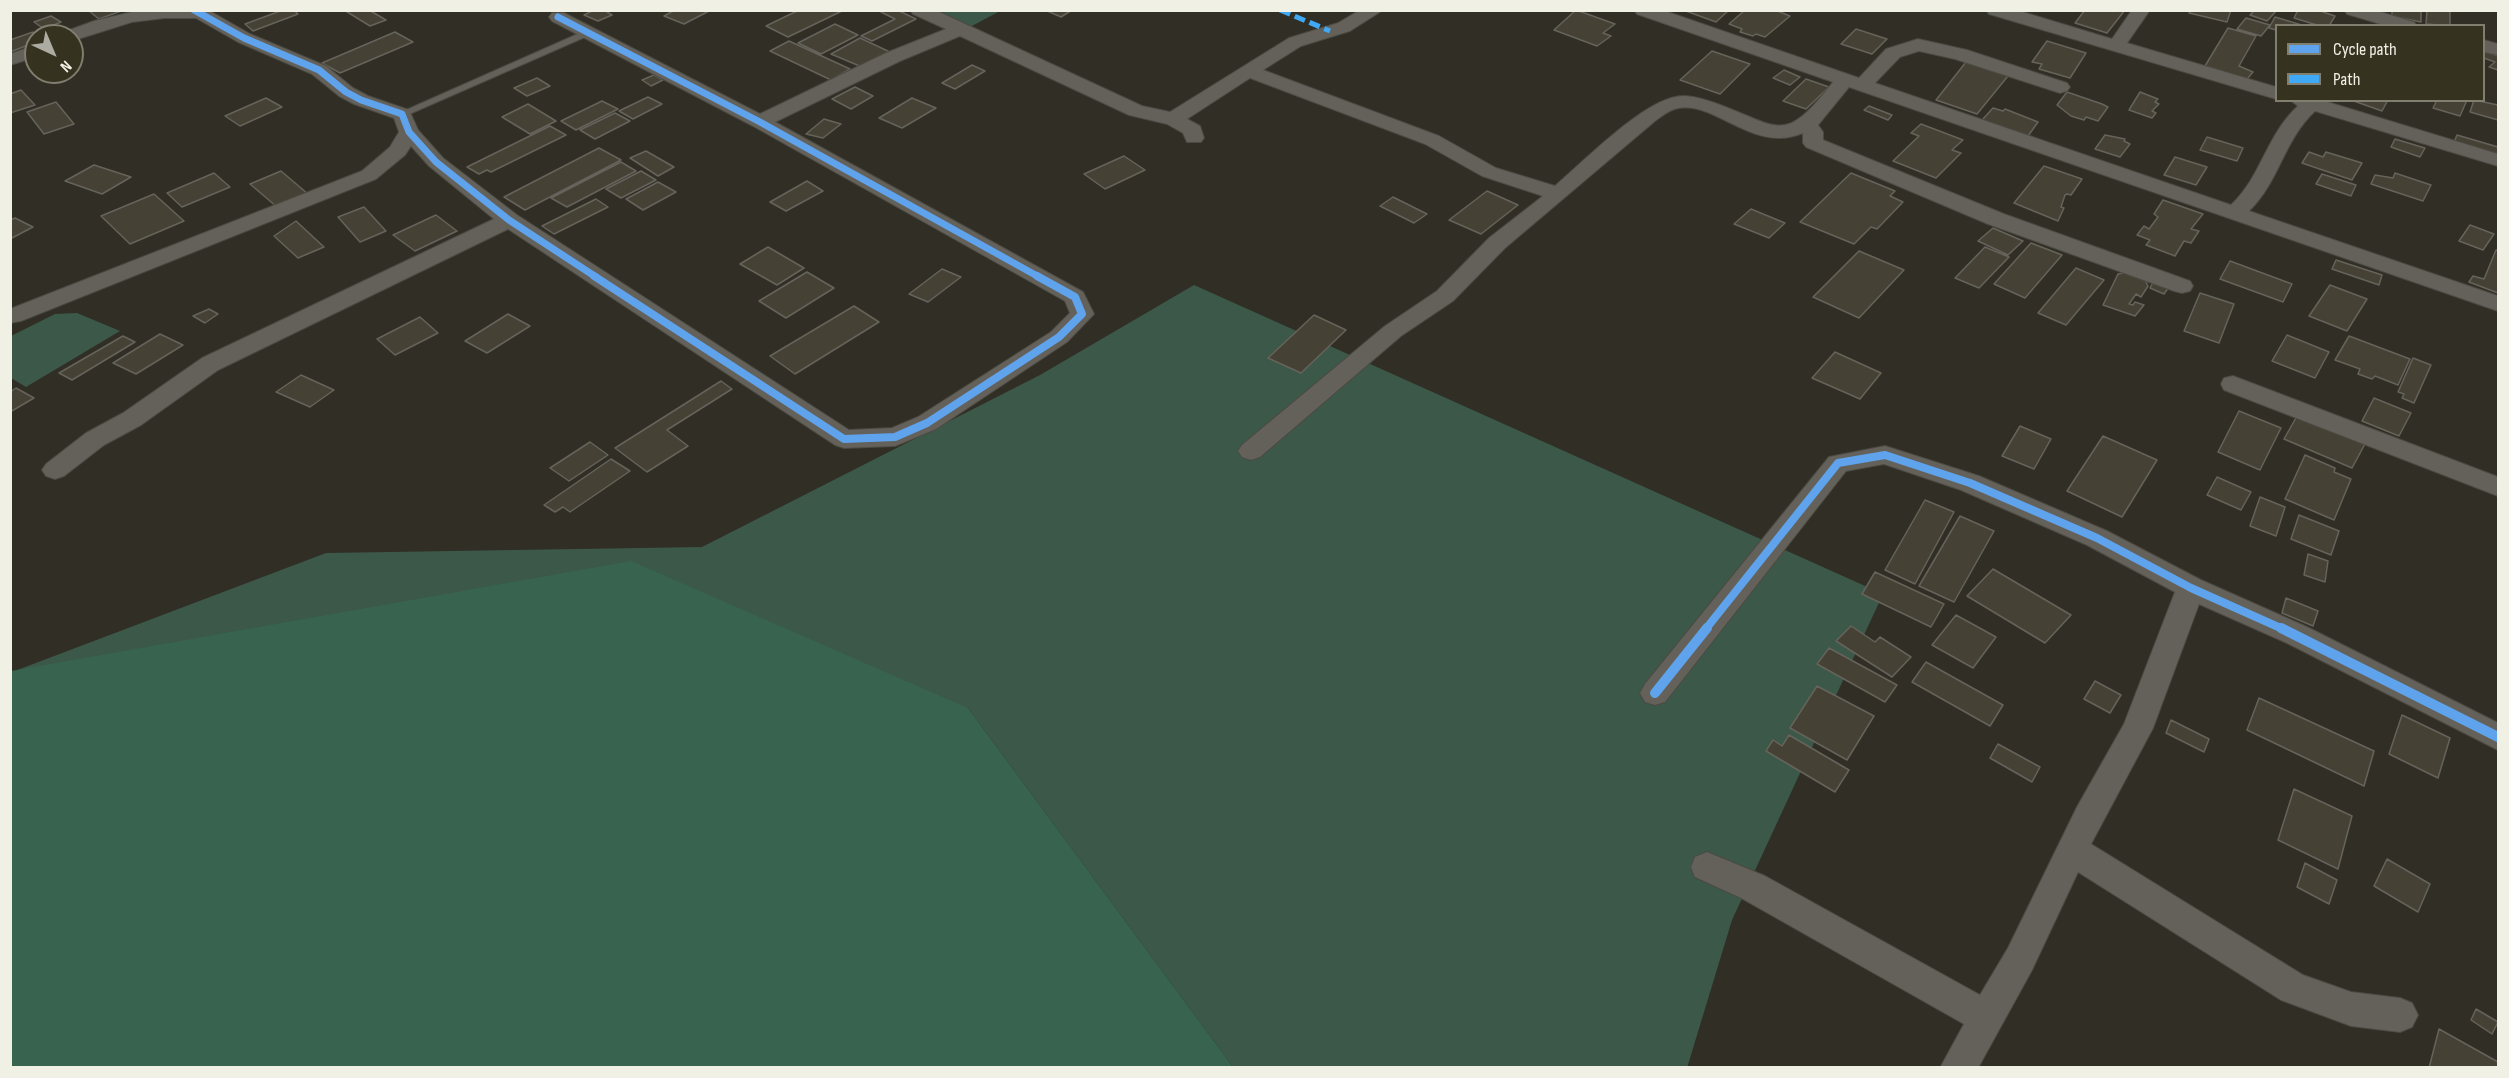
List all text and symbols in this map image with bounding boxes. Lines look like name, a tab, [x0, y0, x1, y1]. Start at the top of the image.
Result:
north arrow	[24, 24, 84, 84]
legend	[2275, 24, 2485, 102]
text: Cycle path	[2333, 39, 2397, 60]
text: N	[56, 56, 75, 76]
text: Path	[2333, 69, 2361, 90]

